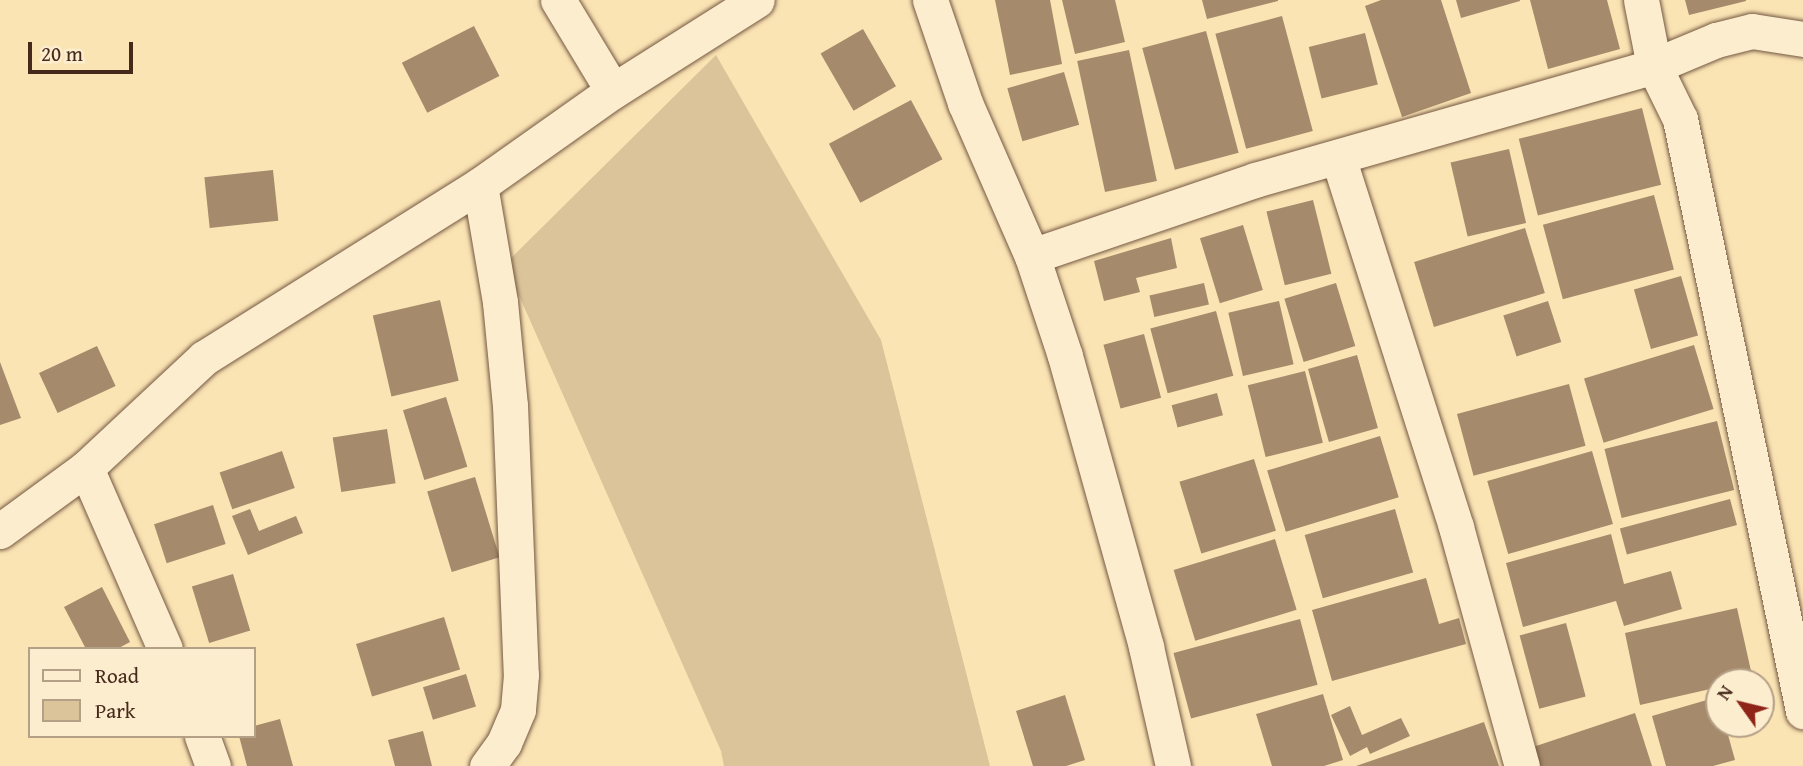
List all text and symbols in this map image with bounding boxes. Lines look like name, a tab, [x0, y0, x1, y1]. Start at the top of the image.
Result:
scale bar	[32, 28, 136, 72]
text: 20 m	[41, 38, 83, 69]
legend	[28, 647, 256, 738]
text: Road	[95, 660, 139, 691]
north arrow	[1705, 668, 1775, 738]
text: N	[1709, 679, 1739, 705]
text: Park	[95, 695, 136, 726]

